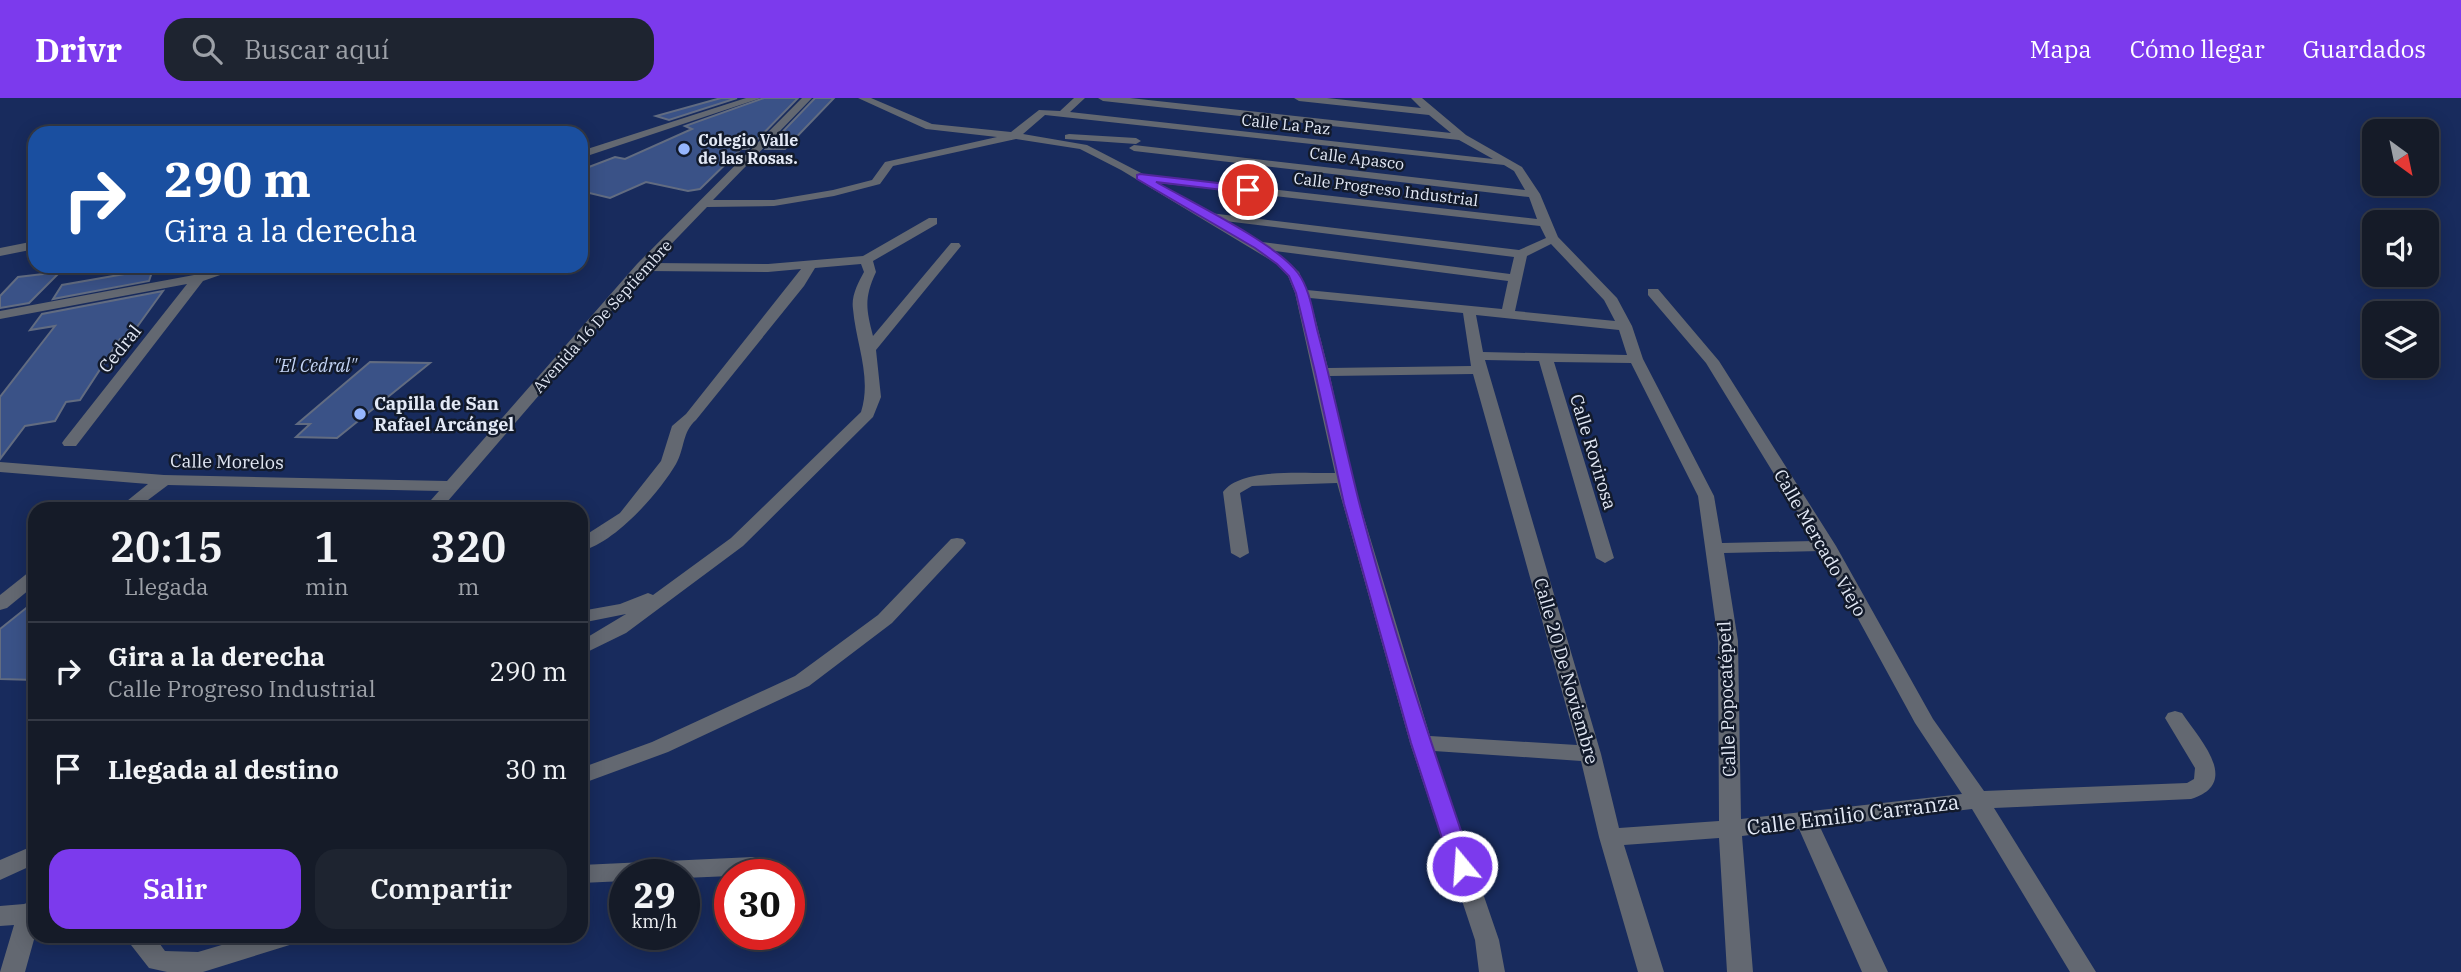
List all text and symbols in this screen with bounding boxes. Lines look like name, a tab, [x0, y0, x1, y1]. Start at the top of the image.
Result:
search box	[164, 18, 654, 81]
text: Drivr	[35, 28, 122, 71]
icon: search	[188, 30, 226, 68]
text: Buscar aquí	[244, 32, 389, 66]
text: Mapa	[2030, 33, 2092, 65]
text: Cómo llegar	[2130, 33, 2265, 65]
text: Guardados	[2303, 33, 2426, 65]
street label: Calle La Paz	[1240, 109, 1332, 139]
north arrow	[2362, 119, 2440, 196]
map controls	[2362, 119, 2439, 378]
place label: Colegio Valle de las Rosas.	[698, 130, 798, 168]
marker: Colegio Valle de las Rosas.	[676, 141, 692, 157]
street label: Calle Apasco	[1308, 142, 1406, 174]
text: 290 m	[164, 147, 311, 210]
icon: right	[49, 154, 140, 245]
pin	[1218, 160, 1278, 220]
street label: Calle Progreso Industrial	[1292, 168, 1480, 210]
icon: arrive	[1229, 171, 1267, 209]
text: Gira a la derecha	[164, 209, 418, 251]
button: sound	[2362, 210, 2439, 287]
street label: Avenida 16 De Septiembre	[528, 235, 676, 397]
button: layers	[2362, 301, 2439, 378]
street label: Cedral	[93, 320, 146, 377]
park label: "El Cedral"	[273, 354, 358, 377]
street label: Calle Rovirosa	[1565, 391, 1622, 513]
place label: Capilla de San Rafael Arcángel	[374, 392, 514, 436]
marker: Capilla de San Rafael Arcángel	[352, 406, 368, 422]
street label: Calle Morelos	[170, 449, 284, 474]
street label: Calle Mercado Viejo	[1769, 465, 1872, 620]
text: 20:15	[110, 519, 223, 574]
text: 1	[314, 519, 339, 574]
text: 320	[431, 519, 506, 574]
text: Llegada	[124, 571, 209, 601]
text: min	[305, 571, 349, 601]
text: m	[457, 571, 479, 601]
street label: Calle 20 De Noviembre	[1529, 575, 1604, 767]
street label: Calle Popocatépetl	[1712, 621, 1741, 777]
text: Gira a la derecha	[108, 639, 325, 673]
icon: right	[49, 652, 87, 690]
text: 290 m	[489, 654, 567, 688]
text: Calle Progreso Industrial	[108, 673, 376, 703]
icon: arrive	[49, 750, 87, 788]
text: Llegada al destino	[108, 752, 339, 786]
text: 30 m	[505, 752, 567, 786]
street label: Calle Emilio Carranza	[1745, 787, 1961, 841]
position arrow	[1425, 829, 1499, 903]
button: Salir	[49, 849, 301, 929]
button: Compartir	[315, 849, 567, 929]
speed limit sign: 30	[714, 859, 805, 950]
text: 29	[633, 872, 676, 918]
text: km/h	[632, 910, 677, 933]

